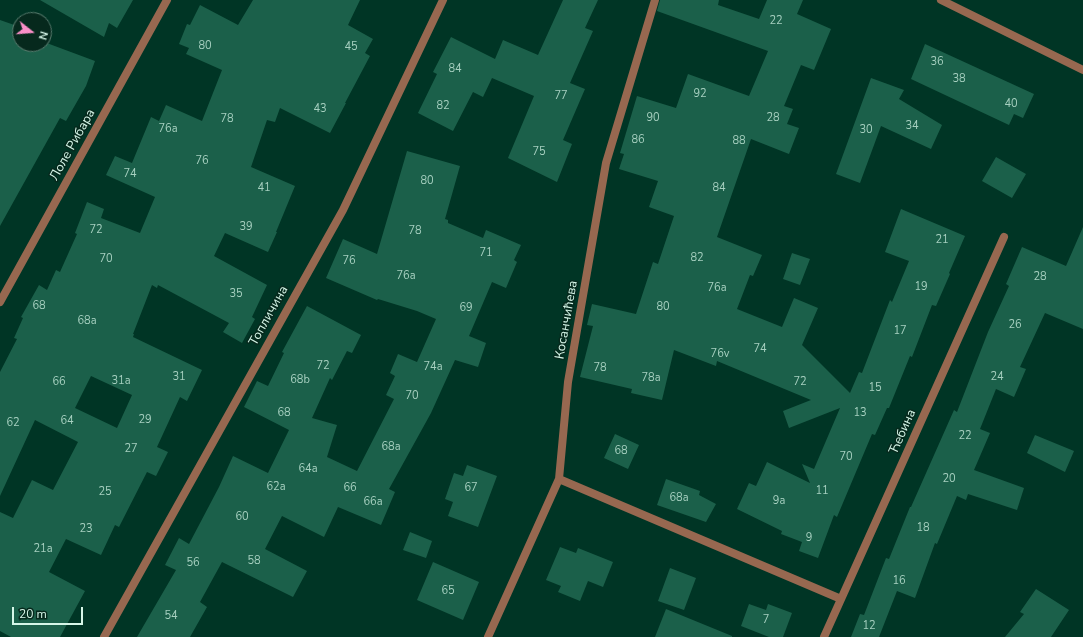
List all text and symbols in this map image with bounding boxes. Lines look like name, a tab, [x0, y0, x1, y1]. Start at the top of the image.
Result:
north arrow	[12, 12, 52, 52]
house number: 22	[769, 14, 783, 28]
text: N	[35, 29, 51, 41]
house number: 80	[198, 39, 212, 53]
house number: 45	[344, 40, 358, 54]
house number: 36	[930, 55, 944, 69]
house number: 84	[448, 62, 462, 76]
house number: 38	[952, 72, 966, 86]
house number: 92	[693, 87, 707, 101]
house number: 77	[554, 89, 568, 103]
house number: 40	[1004, 97, 1018, 111]
house number: 82	[436, 99, 450, 113]
house number: 43	[313, 102, 327, 116]
street label: Лоле Рибара	[47, 106, 99, 184]
house number: 90	[646, 111, 660, 125]
house number: 28	[766, 111, 780, 125]
house number: 78	[220, 112, 234, 126]
house number: 34	[905, 119, 919, 133]
house number: 76a	[158, 122, 178, 136]
house number: 30	[859, 123, 873, 137]
house number: 86	[631, 133, 645, 147]
house number: 88	[732, 134, 746, 148]
house number: 75	[532, 145, 546, 159]
house number: 76	[195, 154, 209, 168]
house number: 74	[123, 167, 137, 181]
house number: 80	[420, 174, 434, 188]
house number: 41	[257, 181, 271, 195]
house number: 84	[712, 181, 726, 195]
house number: 39	[239, 220, 253, 234]
house number: 72	[89, 223, 103, 237]
house number: 78	[408, 224, 422, 238]
house number: 21	[935, 233, 949, 247]
house number: 71	[479, 246, 493, 260]
house number: 82	[690, 251, 704, 265]
house number: 70	[99, 252, 113, 266]
house number: 76	[342, 254, 356, 268]
house number: 76a	[396, 269, 416, 283]
house number: 28	[1033, 270, 1047, 284]
street label: Косанчићева	[552, 279, 582, 361]
house number: 19	[914, 280, 928, 294]
house number: 76a	[707, 281, 727, 295]
street label: Топличина	[246, 283, 292, 349]
house number: 35	[229, 287, 243, 301]
house number: 68	[32, 299, 46, 313]
house number: 80	[656, 300, 670, 314]
house number: 69	[459, 301, 473, 315]
house number: 68a	[77, 314, 97, 328]
house number: 26	[1008, 318, 1022, 332]
house number: 17	[893, 324, 907, 338]
house number: 74	[753, 342, 767, 356]
house number: 76v	[711, 347, 729, 361]
house number: 72	[316, 359, 330, 373]
house number: 74a	[423, 360, 443, 374]
house number: 78	[593, 361, 607, 375]
house number: 31	[172, 370, 186, 384]
house number: 24	[990, 370, 1004, 384]
house number: 78a	[641, 371, 661, 385]
house number: 68b	[290, 373, 310, 387]
house number: 31a	[111, 374, 131, 388]
house number: 66	[52, 375, 66, 389]
house number: 72	[793, 375, 807, 389]
house number: 15	[868, 381, 882, 395]
house number: 70	[405, 389, 419, 403]
house number: 68	[277, 406, 291, 420]
house number: 13	[853, 406, 867, 420]
street label: Ћебина	[886, 407, 920, 457]
house number: 29	[138, 413, 152, 427]
house number: 64	[60, 414, 74, 428]
house number: 62	[6, 416, 20, 430]
house number: 22	[958, 429, 972, 443]
house number: 68a	[381, 440, 401, 454]
house number: 27	[124, 442, 138, 456]
house number: 68	[614, 444, 628, 458]
house number: 70	[839, 450, 853, 464]
house number: 64a	[298, 462, 318, 476]
house number: 20	[942, 472, 956, 486]
house number: 62a	[266, 480, 286, 494]
house number: 66	[343, 481, 357, 495]
house number: 67	[464, 481, 478, 495]
house number: 11	[815, 484, 829, 498]
house number: 25	[98, 485, 112, 499]
house number: 68a	[669, 491, 689, 505]
house number: 9a	[773, 494, 785, 508]
house number: 66a	[363, 495, 383, 509]
house number: 60	[235, 510, 249, 524]
house number: 18	[916, 521, 930, 535]
house number: 23	[79, 522, 93, 536]
house number: 9	[806, 531, 812, 545]
house number: 21a	[33, 542, 53, 556]
house number: 58	[247, 554, 261, 568]
house number: 56	[186, 556, 200, 570]
house number: 16	[892, 574, 906, 588]
house number: 65	[441, 584, 455, 598]
scale bar	[14, 599, 85, 625]
text: 20 m	[19, 606, 47, 622]
house number: 54	[164, 609, 178, 623]
house number: 7	[763, 613, 769, 627]
house number: 12	[862, 619, 876, 633]

